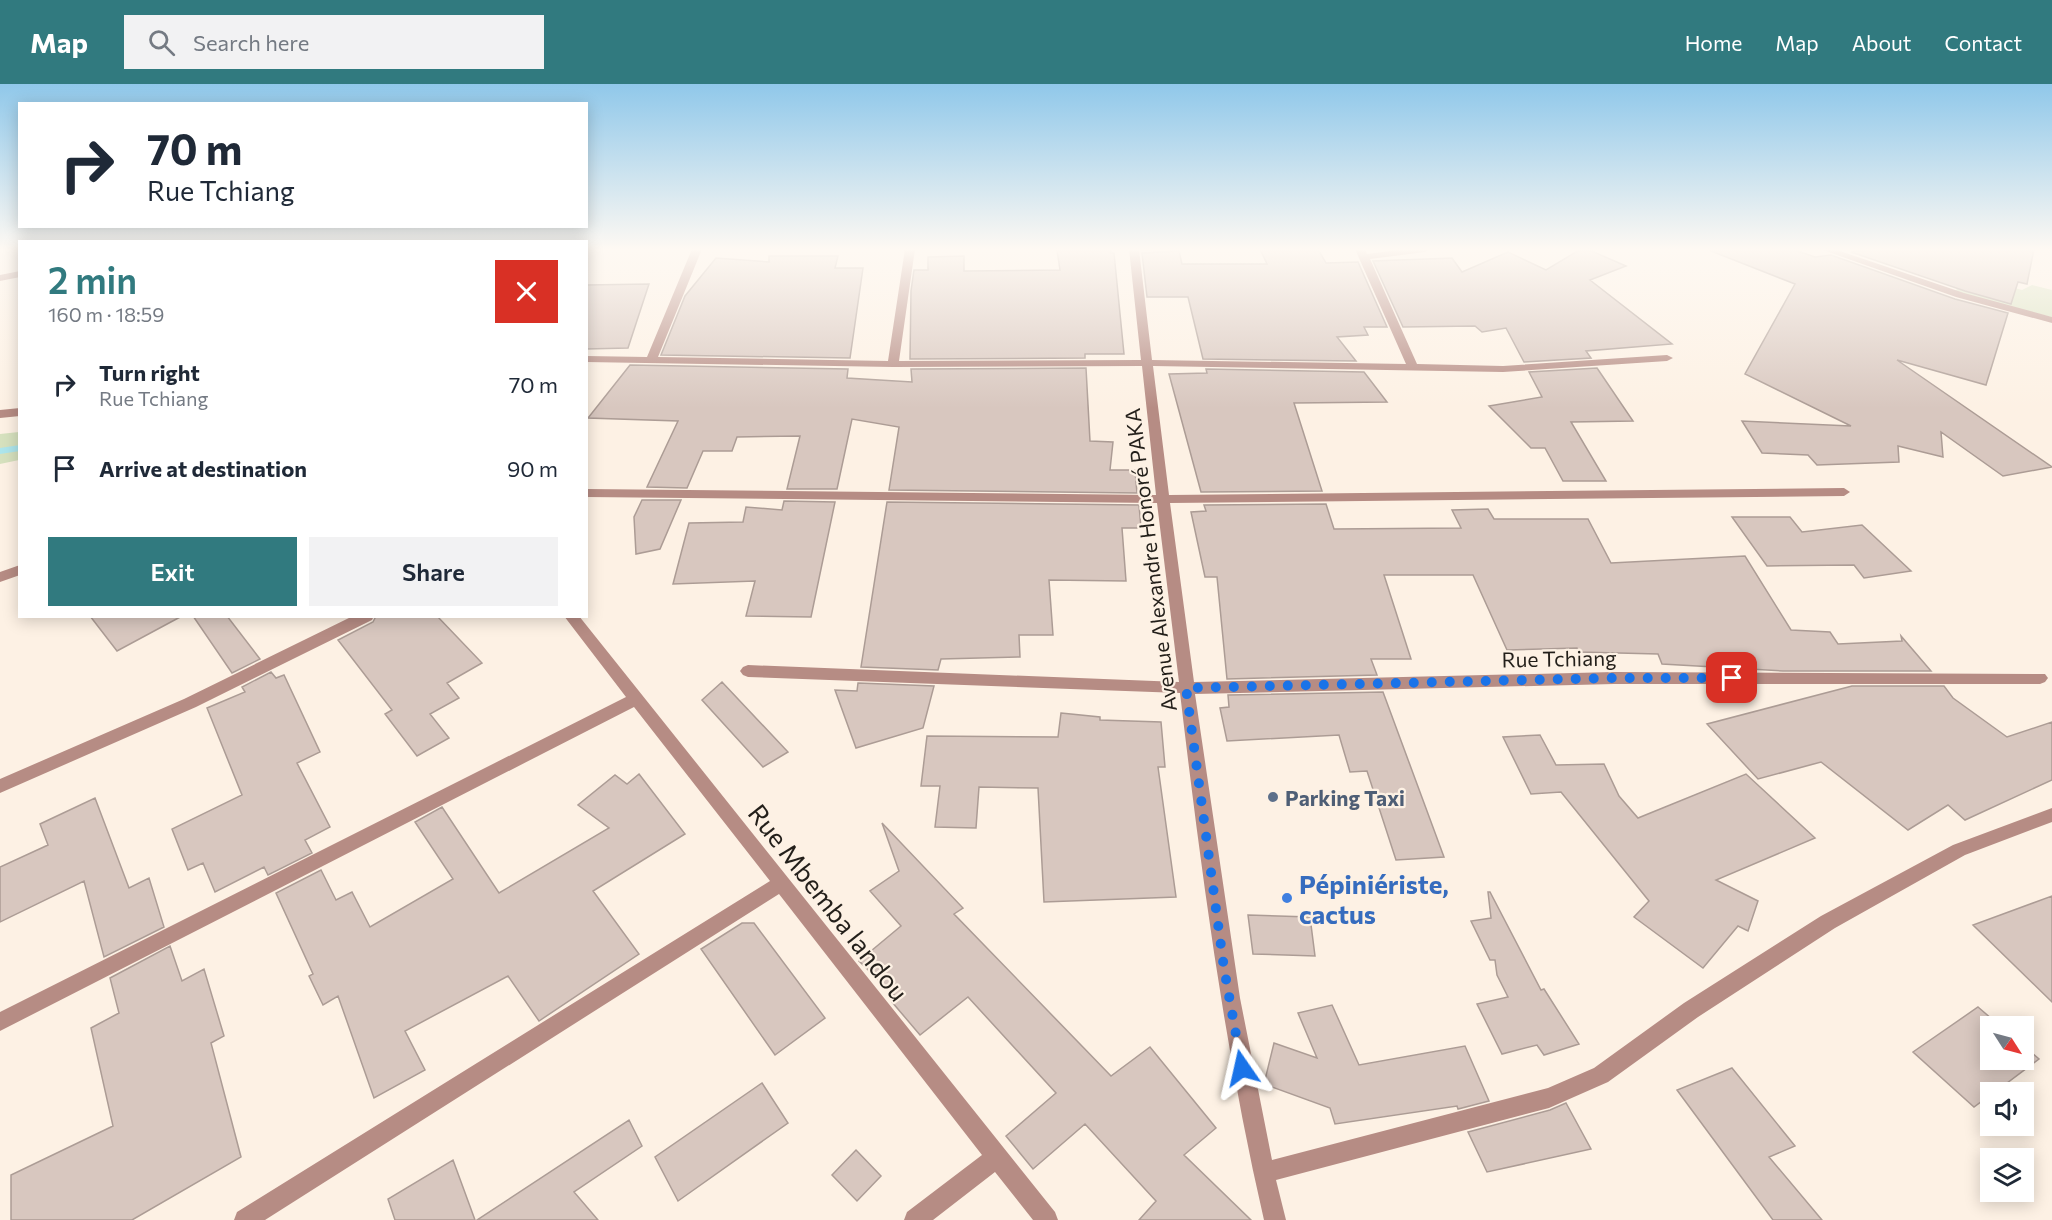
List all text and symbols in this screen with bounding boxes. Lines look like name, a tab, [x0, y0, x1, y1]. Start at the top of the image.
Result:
search box	[124, 15, 544, 69]
text: Map	[30, 25, 88, 59]
icon: search	[145, 26, 178, 59]
text: Search here	[193, 29, 309, 56]
text: Home	[1685, 30, 1742, 55]
text: Map	[1775, 30, 1819, 55]
text: About	[1852, 30, 1911, 55]
text: Contact	[1944, 30, 2022, 55]
text: 70 m	[147, 122, 242, 174]
icon: right	[48, 126, 126, 204]
text: Rue Tchiang	[147, 174, 295, 207]
text: 2 min	[48, 257, 137, 301]
button: close	[495, 260, 558, 323]
text: 160 m · 18:59	[48, 302, 164, 326]
text: Turn right	[99, 359, 200, 386]
icon: right	[48, 368, 81, 401]
text: 70 m	[509, 371, 558, 398]
text: Rue Tchiang	[99, 386, 208, 410]
street label: Avenue Alexandre Honoré PAKA	[1119, 407, 1181, 713]
icon: arrive	[48, 452, 81, 485]
text: Arrive at destination	[99, 455, 307, 482]
text: 90 m	[507, 455, 558, 482]
button: Exit	[48, 537, 297, 606]
button: Share	[309, 537, 558, 606]
street label: Rue Tchiang	[1501, 644, 1617, 672]
pin	[1706, 652, 1757, 703]
icon: arrive	[1715, 661, 1748, 694]
place label: Parking Taxi	[1285, 785, 1405, 810]
marker: Parking Taxi	[1266, 790, 1280, 804]
street label: Rue Mbemba landou	[743, 797, 915, 1007]
place label: Pépiniériste, cactus	[1299, 868, 1449, 929]
marker: Pépiniériste, cactus	[1280, 891, 1294, 905]
north arrow	[1980, 1016, 2034, 1070]
map controls	[1980, 1016, 2034, 1202]
position arrow	[1210, 1036, 1274, 1100]
button: sound	[1980, 1082, 2034, 1136]
button: layers	[1980, 1148, 2034, 1202]

